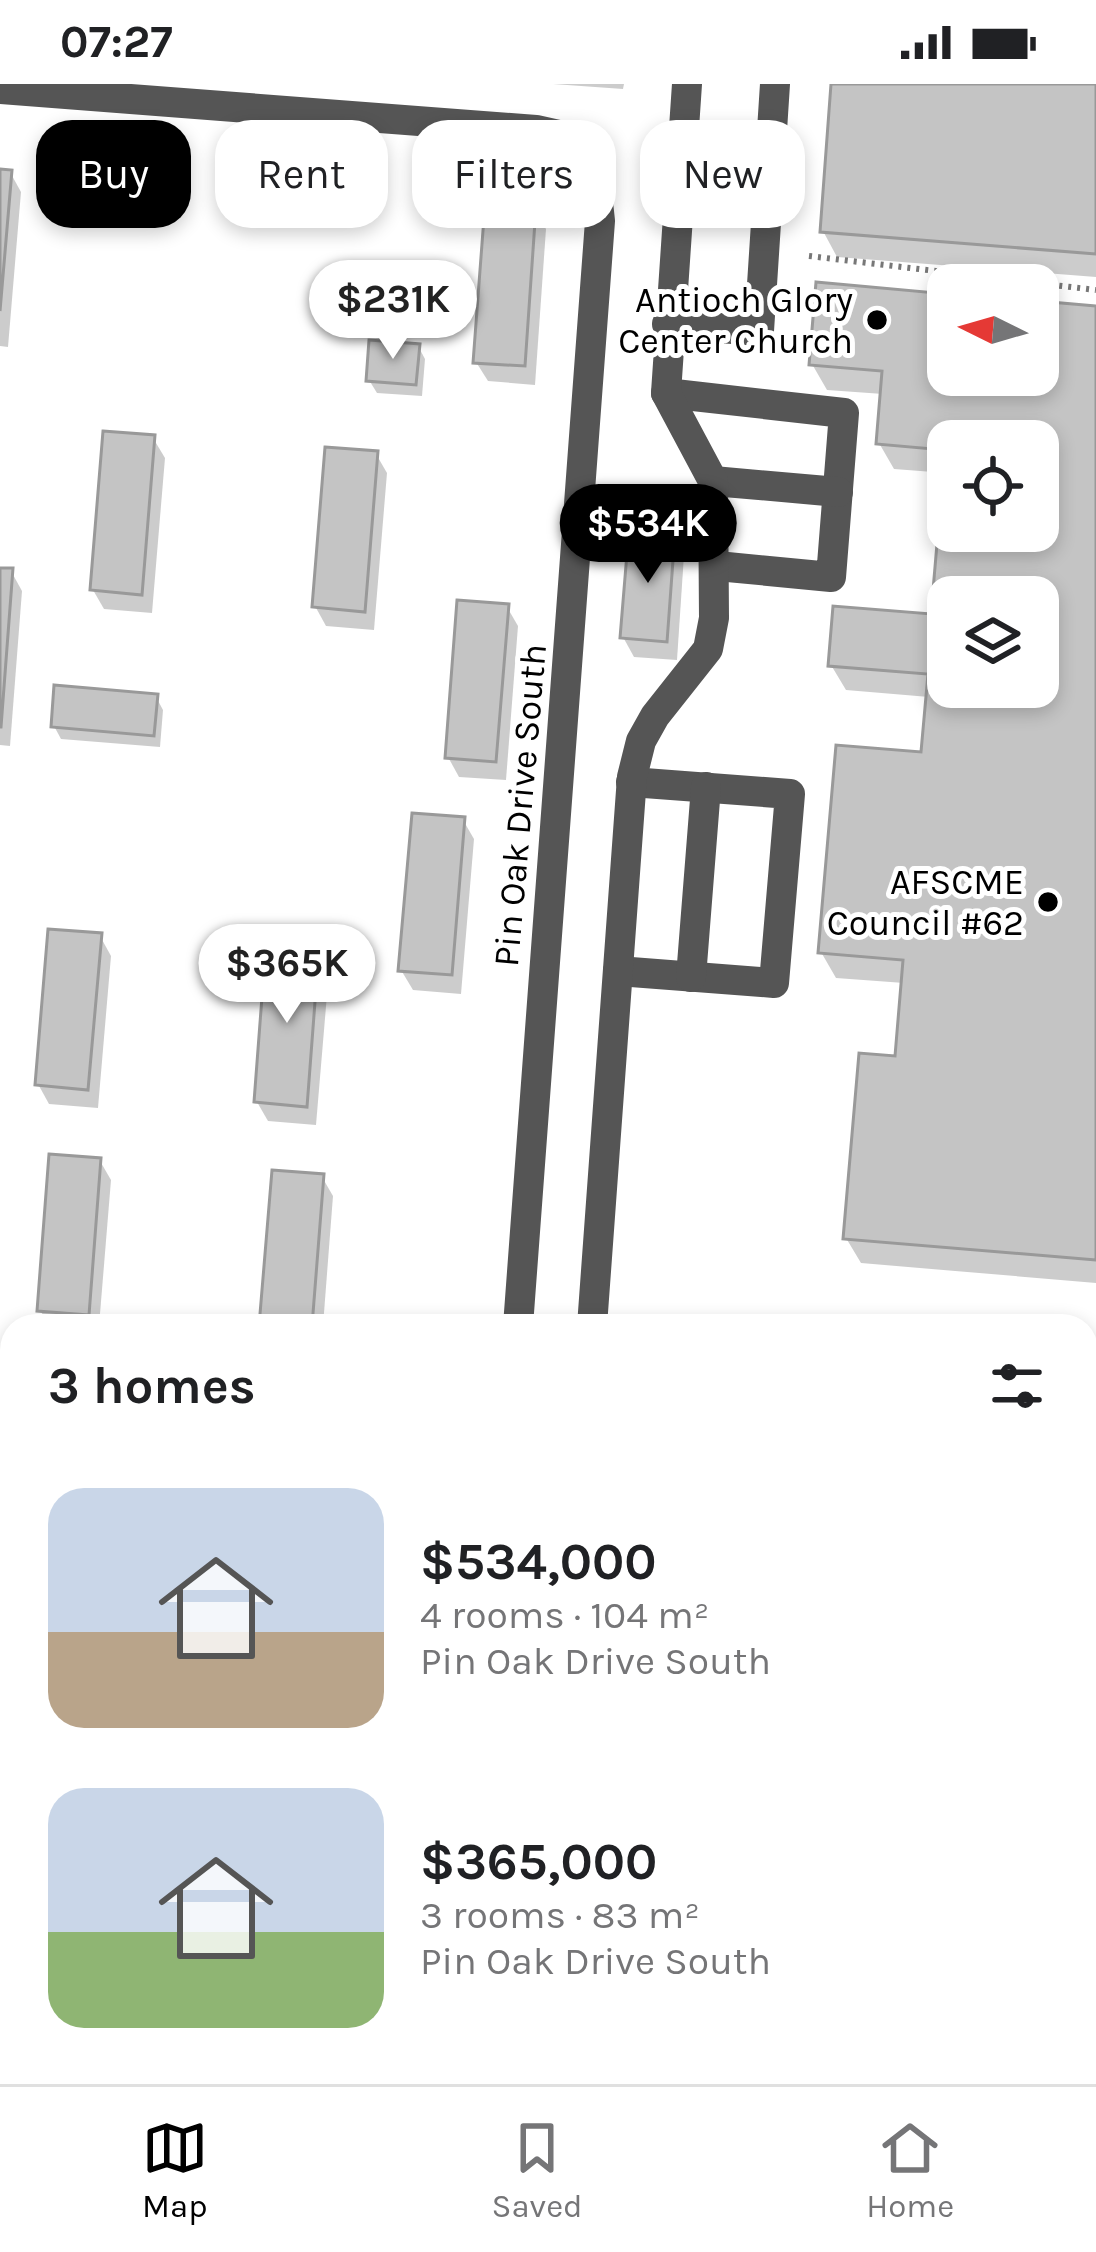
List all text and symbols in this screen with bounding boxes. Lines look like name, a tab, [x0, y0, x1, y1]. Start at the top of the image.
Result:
text: 07:27	[60, 16, 173, 68]
chip: Buy	[36, 120, 191, 228]
chip: Rent	[215, 120, 388, 228]
chip: Filters	[412, 120, 616, 228]
chip: New	[640, 120, 805, 228]
pin: $231K	[309, 260, 477, 362]
north arrow	[927, 264, 1059, 396]
map controls	[927, 264, 1059, 708]
text: $231K	[336, 276, 450, 322]
place label: Antioch Glory Center Church	[618, 279, 853, 362]
marker: Antioch Glory Center Church	[864, 307, 890, 333]
button: locate	[927, 420, 1059, 552]
pin: $534K	[564, 484, 732, 586]
text: $534K	[587, 500, 709, 546]
button: layers	[927, 576, 1059, 708]
street label: Pin Oak Drive South	[485, 642, 555, 968]
place label: AFSCME Council #62	[827, 861, 1024, 944]
marker: AFSCME Council #62	[1035, 889, 1061, 915]
pin: $365K	[203, 924, 371, 1026]
text: $365K	[225, 940, 349, 986]
icon: filters	[984, 1353, 1050, 1419]
text: 3 homes	[48, 1356, 256, 1416]
text: $534,000	[420, 1532, 657, 1592]
icon: home	[144, 1536, 288, 1680]
text: 4 rooms · 104 m²	[420, 1592, 709, 1638]
text: Pin Oak Drive South	[420, 1638, 771, 1684]
text: $365,000	[420, 1832, 657, 1892]
icon: home	[144, 1836, 288, 1980]
text: 3 rooms · 83 m²	[420, 1892, 700, 1938]
text: Pin Oak Drive South	[420, 1938, 771, 1984]
tab: Map	[142, 2115, 208, 2225]
tab: Saved	[491, 2115, 583, 2225]
tab: Home	[866, 2115, 954, 2225]

